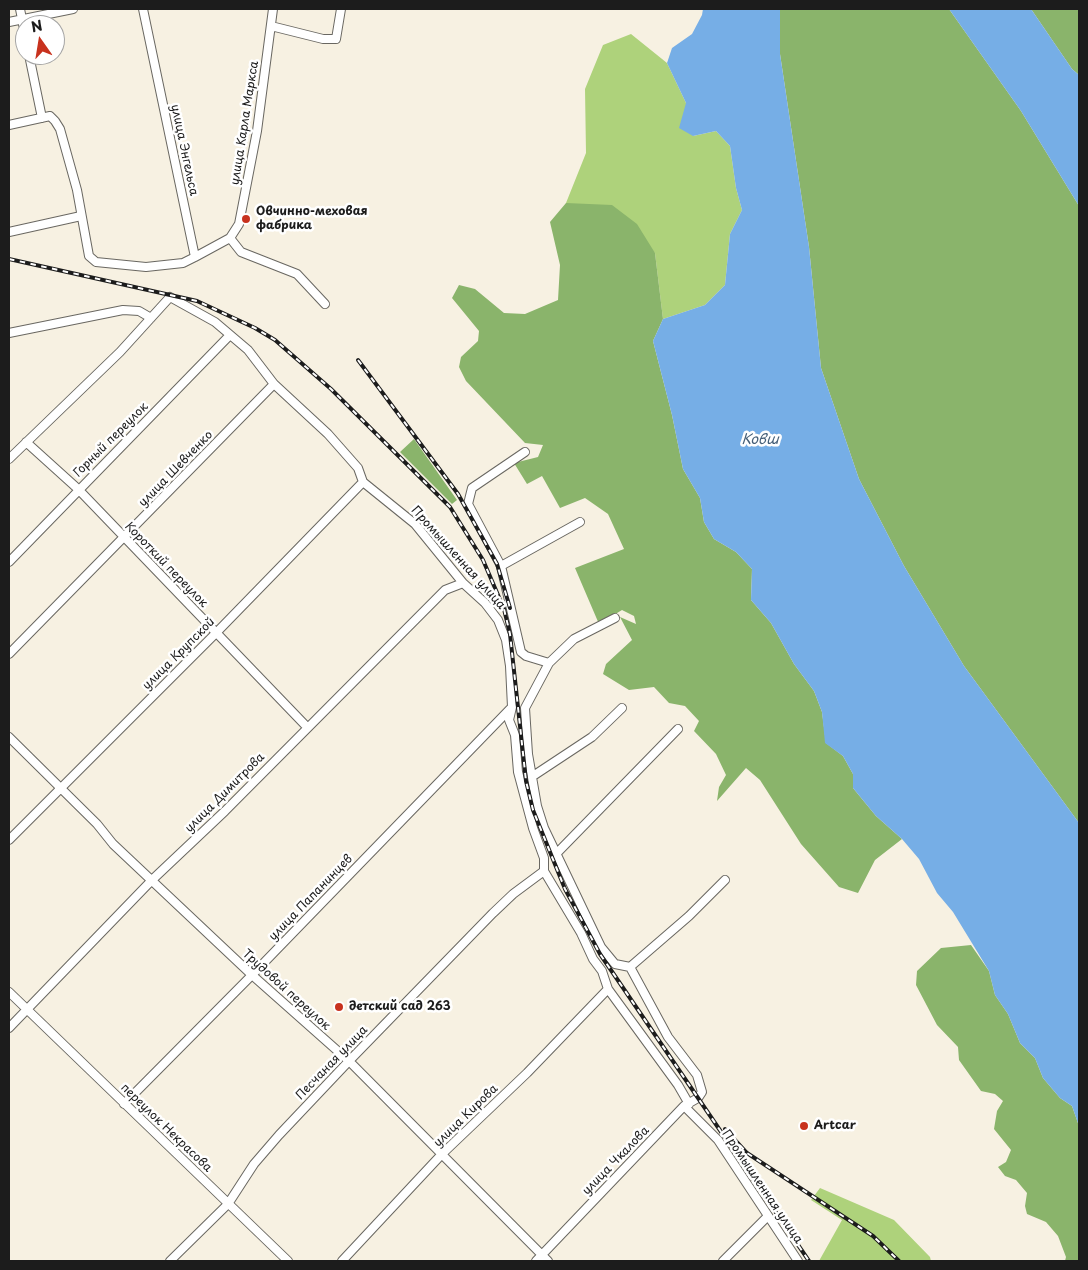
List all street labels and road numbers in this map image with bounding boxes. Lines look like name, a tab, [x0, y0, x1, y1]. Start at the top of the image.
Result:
street label: улица Карла Маркса	[228, 60, 262, 186]
street label: улица Энгельса	[167, 103, 201, 197]
street label: Горный переулок	[71, 400, 151, 480]
street label: улица Шевченко	[136, 428, 216, 510]
street label: Промышленная улица	[408, 503, 508, 613]
street label: Короткий переулок	[122, 519, 210, 611]
street label: улица Крупской	[140, 615, 218, 693]
street label: улица Димитрова	[182, 750, 268, 836]
street label: улица Папанинцев	[266, 852, 356, 944]
street label: Трудовой переулок	[239, 947, 333, 1033]
street label: Песчаная улица	[293, 1023, 371, 1103]
street label: переулок Некрасова	[117, 1081, 215, 1175]
street label: улица Кирова	[431, 1082, 501, 1150]
street label: улица Чкалова	[580, 1124, 652, 1198]
street label: Промышленная улица	[719, 1127, 805, 1247]

